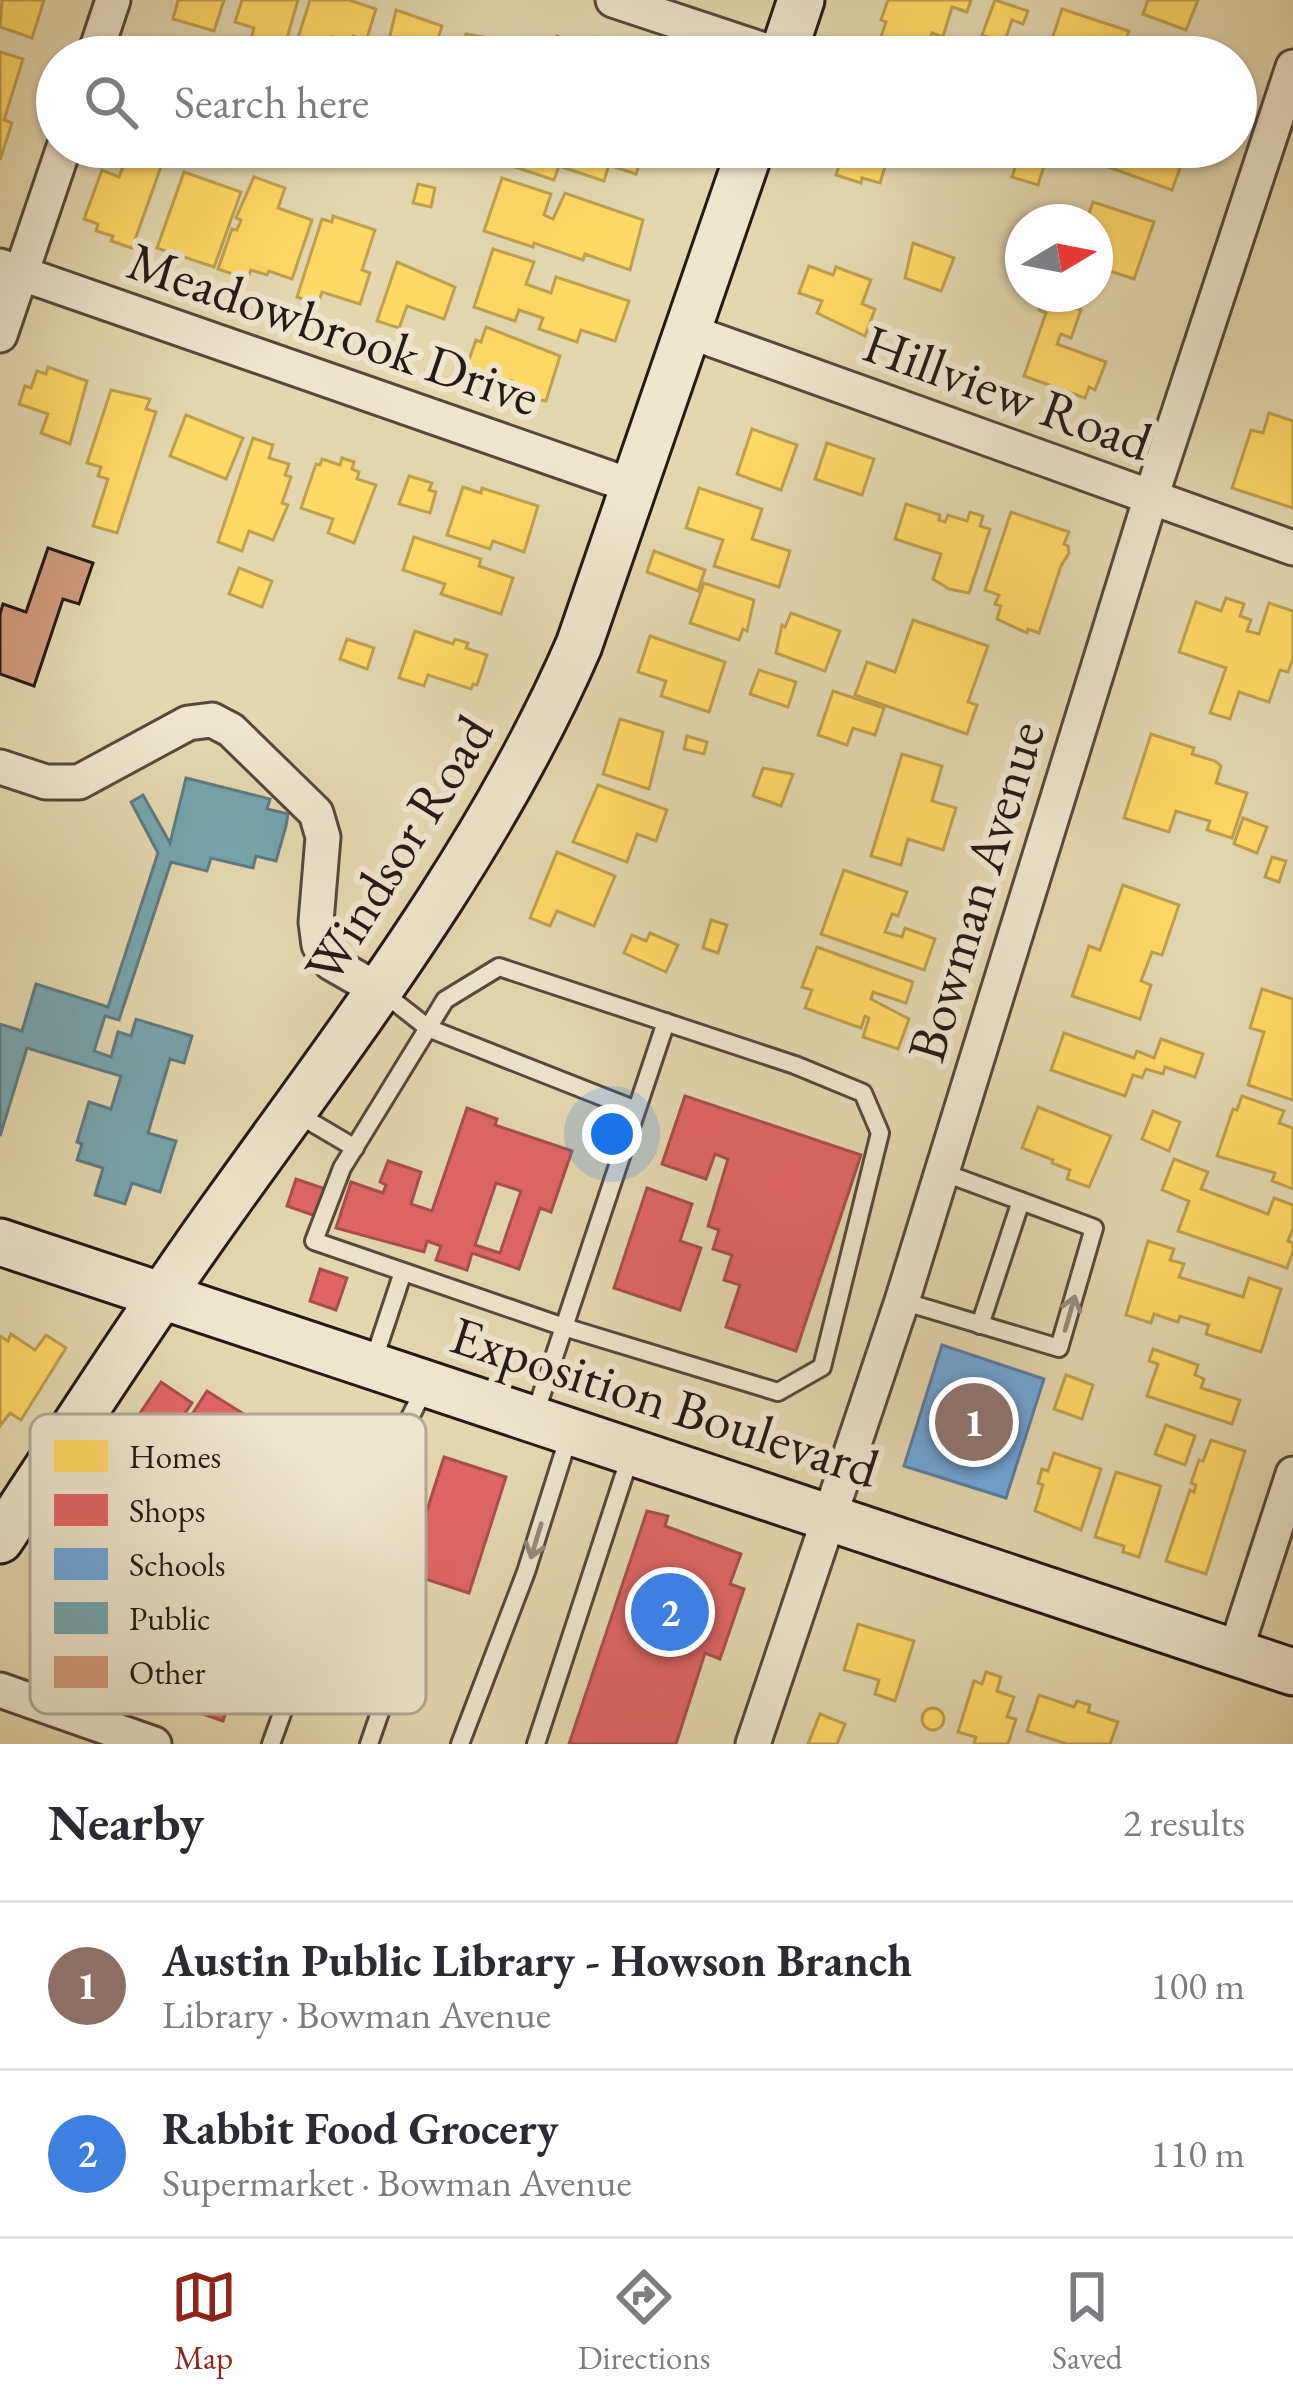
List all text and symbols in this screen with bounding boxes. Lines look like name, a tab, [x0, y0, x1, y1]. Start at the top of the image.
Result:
search box	[36, 36, 1257, 168]
icon: search	[78, 69, 144, 135]
text: Search here	[174, 73, 369, 131]
north arrow	[1005, 204, 1113, 312]
street label: Meadowbrook Drive	[119, 225, 549, 431]
street label: Hillview Road	[854, 308, 1162, 477]
street label: Windsor Road	[288, 701, 508, 996]
street label: Bowman Avenue	[890, 712, 1060, 1070]
your location	[582, 1104, 642, 1164]
one-way arrow	[1060, 1294, 1082, 1332]
street label: Exposition Boulevard	[442, 1299, 889, 1503]
pin: 1	[935, 1377, 1013, 1467]
legend	[30, 1414, 426, 1714]
text: Homes	[129, 1435, 221, 1478]
text: Shops	[129, 1489, 205, 1532]
one-way arrow	[524, 1521, 546, 1559]
text: Schools	[129, 1543, 226, 1586]
pin: 2	[631, 1567, 709, 1657]
text: Public	[129, 1597, 211, 1640]
text: Other	[129, 1651, 205, 1694]
text: Nearby	[48, 1789, 204, 1855]
text: 2 results	[1123, 1797, 1245, 1848]
text: Austin Public Library - Howson Branch	[162, 1931, 912, 1989]
text: 1	[77, 1960, 97, 2011]
text: 100 m	[1151, 1960, 1245, 2011]
text: Library · Bowman Avenue	[162, 1989, 551, 2040]
text: Rabbit Food Grocery	[162, 2099, 558, 2157]
text: 2	[77, 2128, 97, 2179]
text: 110 m	[1151, 2128, 1245, 2179]
text: Supermarket · Bowman Avenue	[162, 2157, 632, 2208]
tab: Map	[171, 2264, 237, 2379]
tab: Directions	[578, 2264, 711, 2379]
tab: Saved	[1052, 2264, 1122, 2379]

